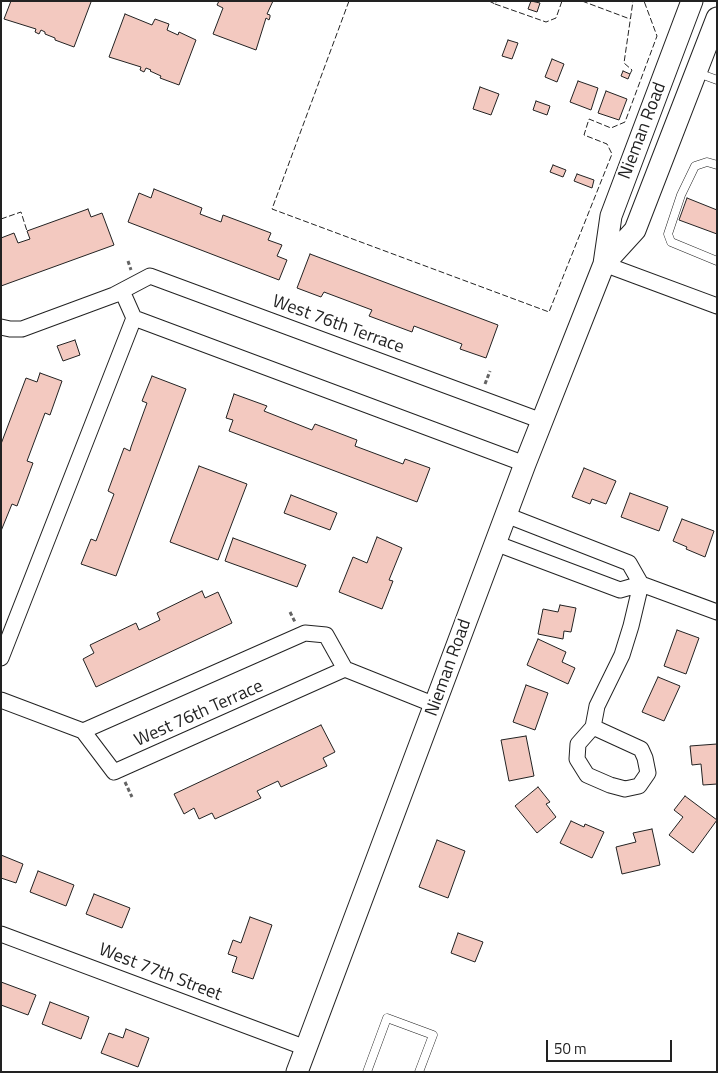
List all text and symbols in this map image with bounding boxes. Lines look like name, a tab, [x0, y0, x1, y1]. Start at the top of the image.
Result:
street label: Nieman Road	[615, 80, 671, 182]
street label: West 76th Terrace	[269, 291, 407, 359]
street label: Nieman Road	[421, 616, 477, 720]
street label: West 76th Terrace	[131, 676, 267, 752]
street label: West 77th Street	[96, 940, 224, 1006]
scale bar	[548, 1030, 674, 1062]
text: 50 m	[554, 1037, 587, 1060]

